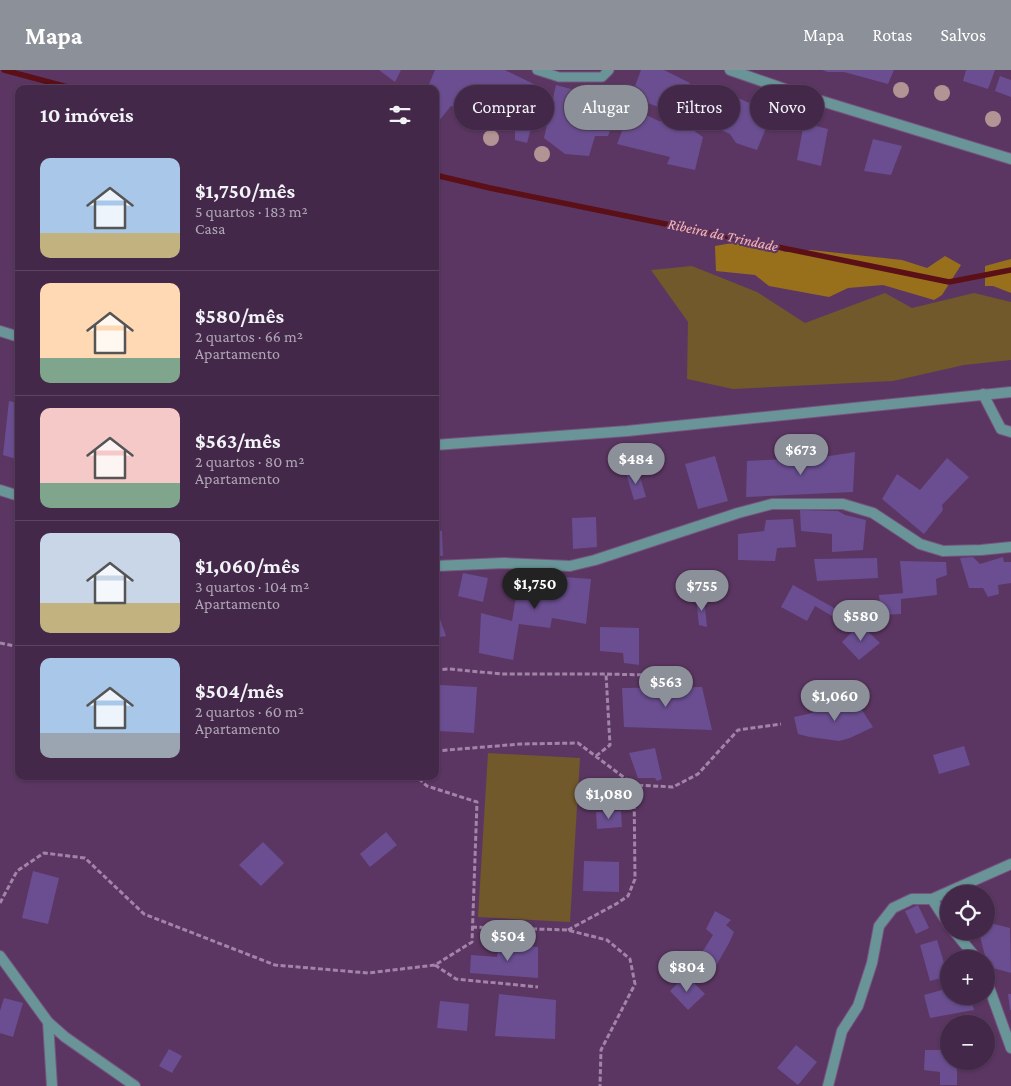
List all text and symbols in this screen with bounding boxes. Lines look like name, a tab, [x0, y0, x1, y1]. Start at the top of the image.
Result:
text: Mapa	[25, 22, 83, 49]
text: Mapa	[803, 25, 844, 45]
text: Rotas	[872, 25, 912, 45]
text: Salvos	[940, 25, 986, 45]
chip: Comprar	[454, 85, 554, 130]
chip: Alugar	[564, 85, 648, 130]
chip: Filtros	[658, 85, 740, 130]
chip: Novo	[750, 85, 824, 130]
icon: filters	[386, 101, 414, 129]
text: 10 imóveis	[40, 103, 134, 127]
icon: home	[80, 178, 140, 238]
text: $1,750/mês	[195, 179, 295, 203]
text: 5 quartos · 183 m²	[195, 203, 308, 220]
water label: Ribeira da Trindade	[666, 216, 780, 255]
text: Casa	[195, 220, 225, 237]
icon: home	[80, 303, 140, 363]
text: $580/mês	[195, 304, 284, 328]
text: 2 quartos · 66 m²	[195, 328, 303, 345]
text: Apartamento	[195, 345, 280, 362]
icon: home	[80, 428, 140, 488]
text: $563/mês	[195, 429, 280, 453]
pin: $673	[771, 434, 831, 476]
text: $673	[785, 441, 817, 458]
pin: $484	[606, 442, 666, 485]
text: $484	[619, 450, 653, 467]
text: 2 quartos · 80 m²	[195, 453, 304, 470]
text: Apartamento	[195, 470, 280, 487]
icon: home	[80, 553, 140, 613]
text: $1,060/mês	[195, 554, 299, 578]
pin: $1,750	[494, 568, 576, 610]
pin: $755	[672, 570, 732, 612]
text: $1,750	[513, 575, 557, 592]
text: $755	[687, 577, 717, 594]
text: 3 quartos · 104 m²	[195, 578, 309, 595]
text: Apartamento	[195, 595, 280, 612]
pin: $580	[831, 600, 891, 642]
text: $580	[844, 607, 878, 624]
pin: $563	[636, 666, 696, 708]
text: $563	[650, 673, 682, 690]
icon: home	[80, 678, 140, 738]
text: $504/mês	[195, 679, 283, 703]
pin: $1,060	[794, 680, 876, 722]
text: $1,060	[812, 687, 858, 704]
text: 2 quartos · 60 m²	[195, 703, 304, 720]
text: Apartamento	[195, 720, 280, 737]
pin: $1,080	[568, 778, 650, 820]
text: $1,080	[585, 785, 633, 802]
map controls	[940, 885, 995, 1070]
button: locate	[940, 885, 995, 940]
pin: $504	[478, 920, 538, 962]
text: $504	[491, 927, 525, 944]
pin: $804	[657, 950, 717, 993]
button: +	[940, 950, 995, 1005]
text: $804	[669, 958, 705, 975]
button: −	[940, 1015, 995, 1070]

